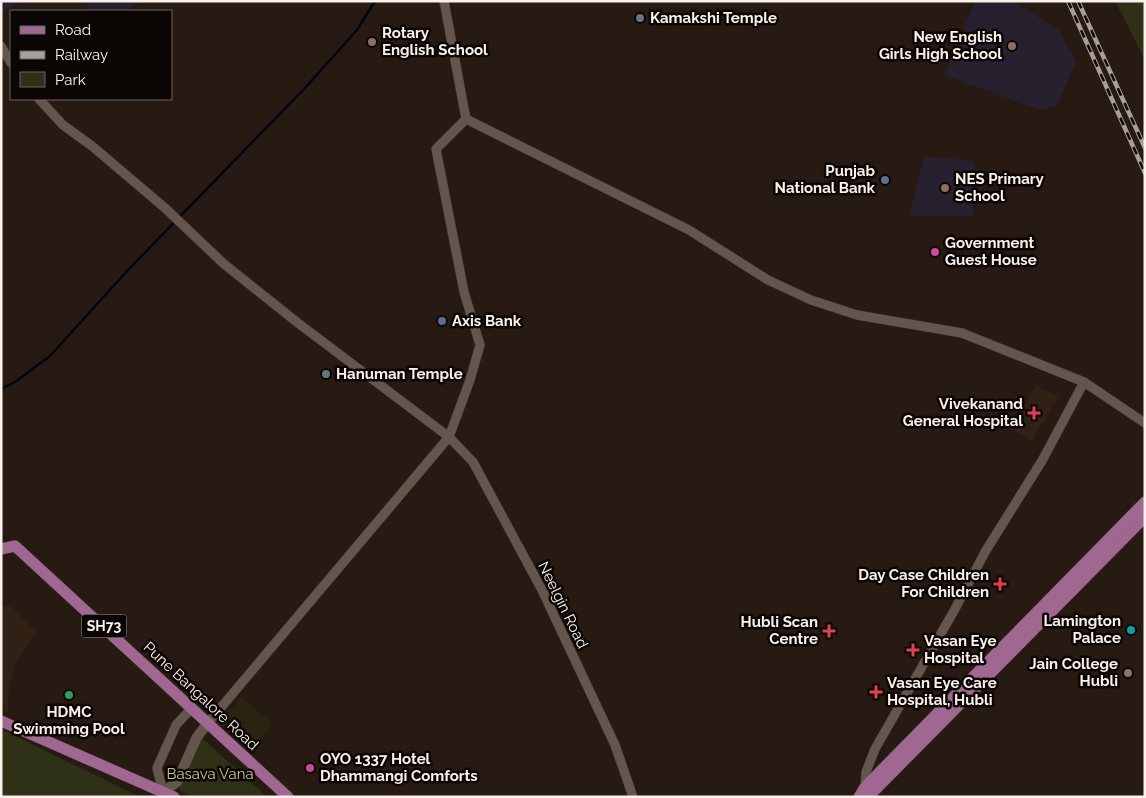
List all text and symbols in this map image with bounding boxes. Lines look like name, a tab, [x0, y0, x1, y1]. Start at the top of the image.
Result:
place label: Kamakshi Temple	[650, 9, 777, 27]
legend	[10, 10, 172, 100]
marker: Kamakshi Temple	[634, 12, 646, 24]
text: Road	[55, 21, 91, 39]
place label: Rotary English School	[382, 24, 488, 59]
place label: New English Girls High School	[879, 28, 1002, 63]
marker: Rotary English School	[366, 36, 378, 48]
marker: New English Girls High School	[1006, 40, 1018, 52]
text: Railway	[55, 46, 108, 64]
text: Park	[55, 71, 86, 89]
place label: Punjab National Bank	[775, 162, 876, 197]
place label: NES Primary School	[955, 170, 1045, 205]
marker: Punjab National Bank	[879, 174, 891, 186]
marker: NES Primary School	[939, 182, 951, 194]
place label: Government Guest House	[945, 234, 1037, 269]
marker: Government Guest House	[929, 246, 941, 258]
place label: Axis Bank	[452, 312, 522, 330]
marker: Axis Bank	[436, 315, 448, 327]
place label: Hanuman Temple	[336, 365, 463, 383]
marker: Hanuman Temple	[320, 368, 332, 380]
place label: Vivekanand General Hospital	[903, 395, 1023, 430]
marker: Vivekanand General Hospital	[1027, 406, 1041, 420]
street label: Neelgin Road	[534, 559, 592, 651]
place label: Day Case Children For Children	[858, 566, 989, 601]
marker: Day Case Children For Children	[993, 577, 1007, 591]
place label: Lamington Palace	[1043, 612, 1121, 647]
place label: Hubli Scan Centre	[741, 613, 818, 648]
road number: SH73	[82, 614, 126, 638]
marker: Hubli Scan Centre	[822, 624, 836, 638]
marker: Lamington Palace	[1125, 624, 1137, 636]
place label: Vasan Eye Hospital	[924, 632, 996, 667]
street label: Pune Bangalore Road	[140, 638, 262, 754]
marker: Vasan Eye Hospital	[906, 643, 920, 657]
place label: Jain College Hubli	[1029, 655, 1118, 690]
marker: Jain College Hubli	[1122, 667, 1134, 679]
place label: Vasan Eye Care Hospital, Hubli	[887, 674, 997, 709]
marker: Vasan Eye Care Hospital, Hubli	[869, 685, 883, 699]
marker: HDMC Swimming Pool	[63, 689, 75, 701]
place label: HDMC Swimming Pool	[13, 703, 125, 738]
place label: OYO 1337 Hotel Dhammangi Comforts	[320, 750, 478, 785]
marker: OYO 1337 Hotel Dhammangi Comforts	[304, 762, 316, 774]
park label: Basava Vana	[166, 765, 254, 783]

